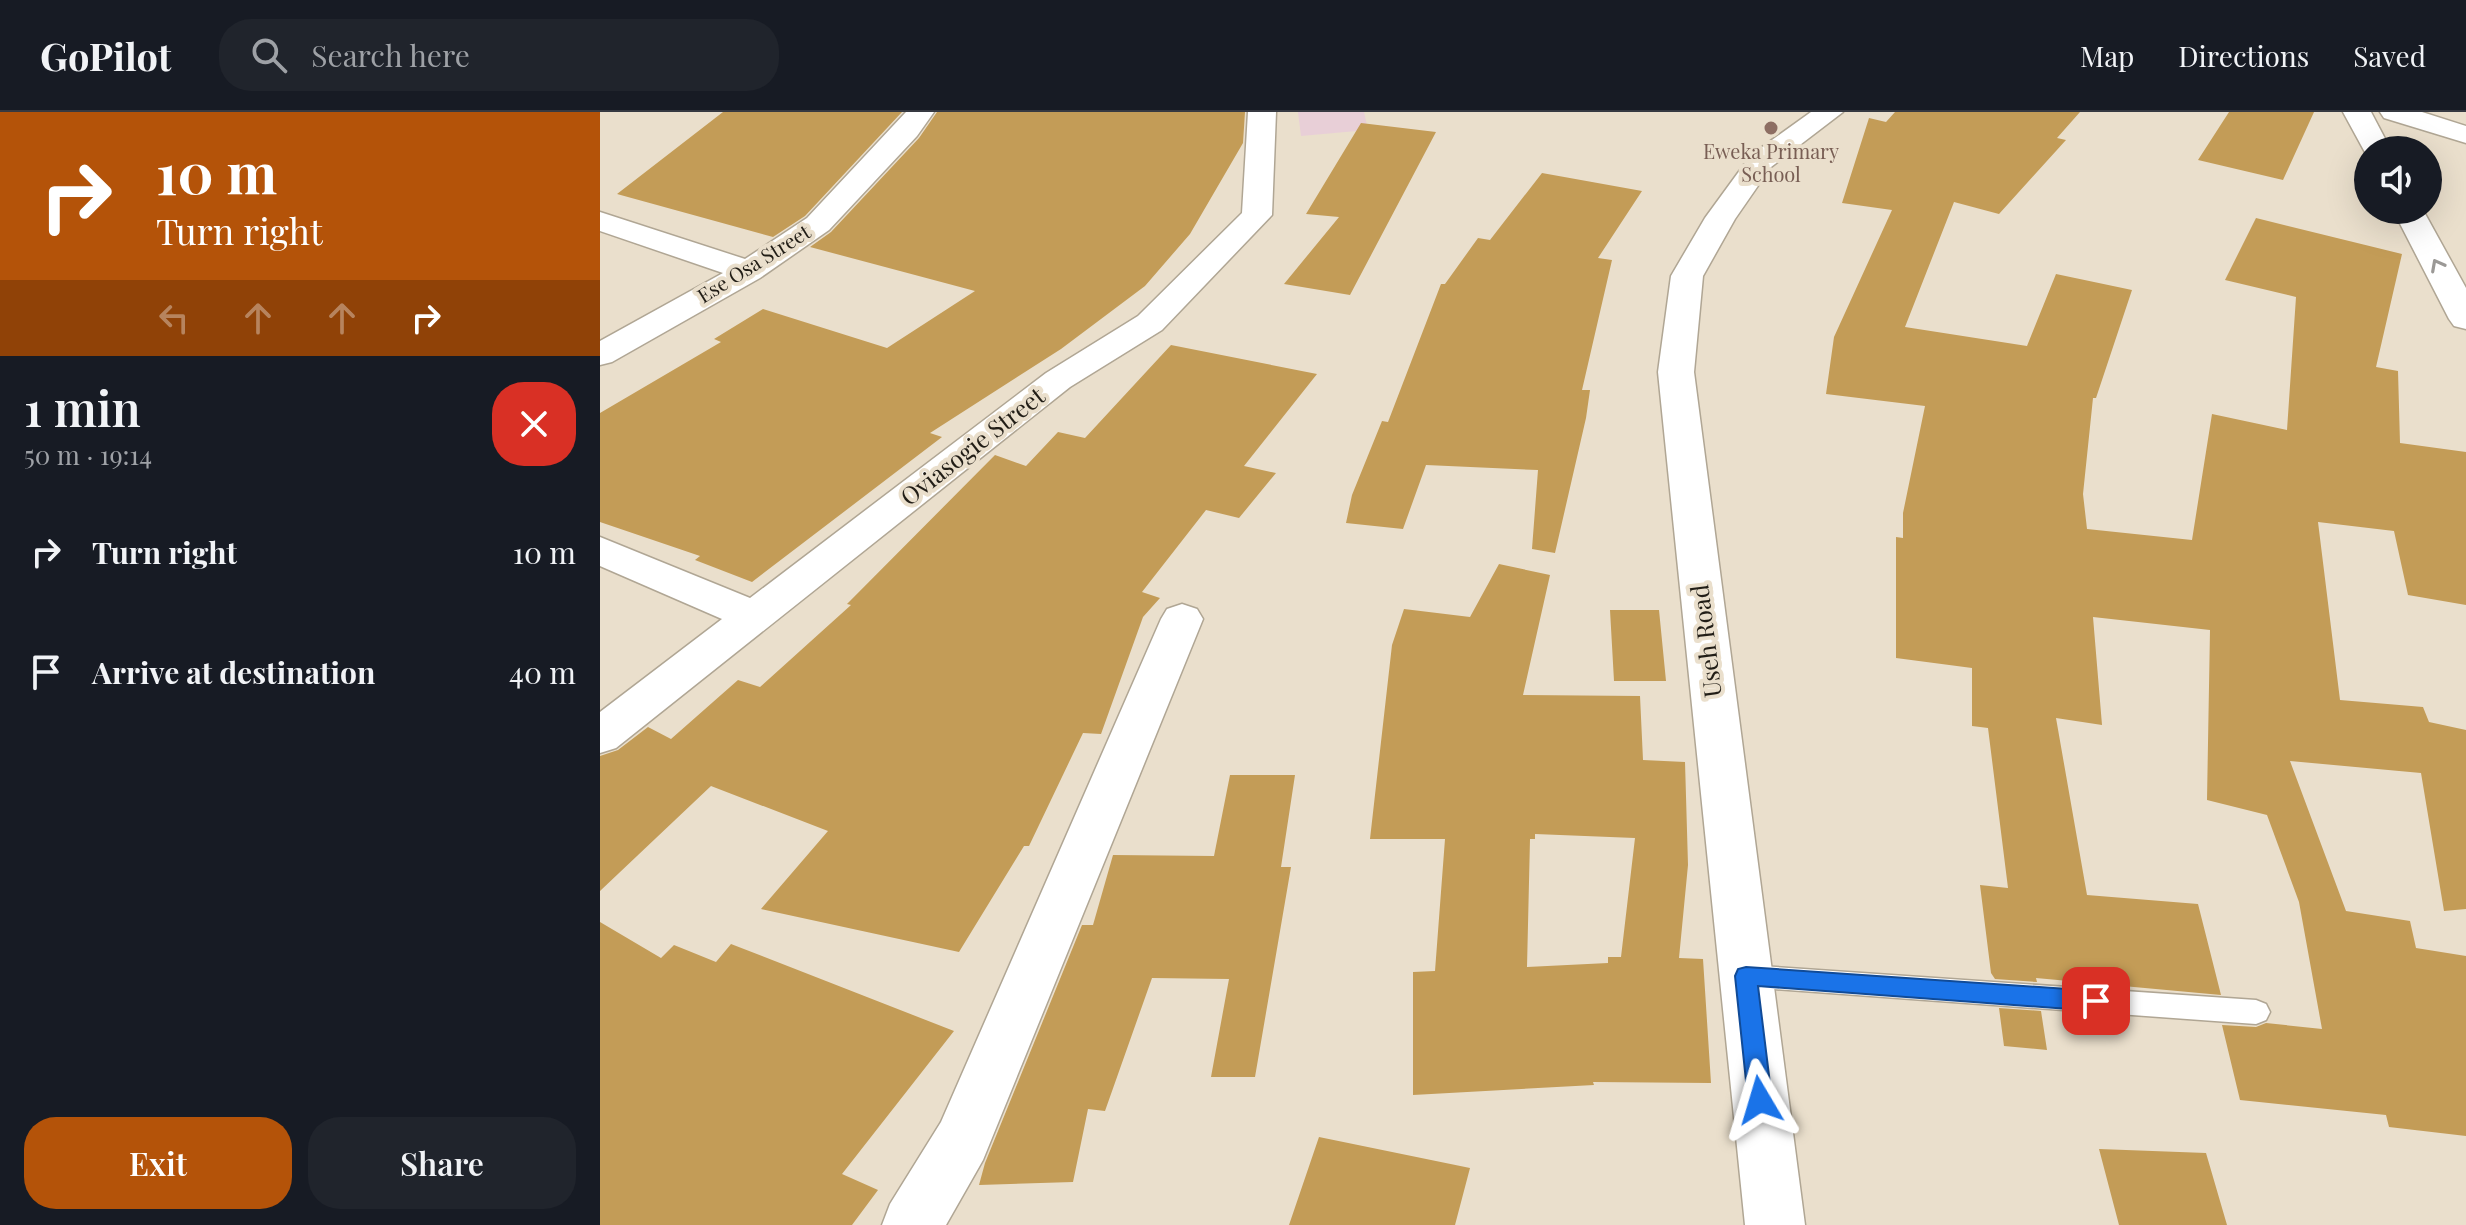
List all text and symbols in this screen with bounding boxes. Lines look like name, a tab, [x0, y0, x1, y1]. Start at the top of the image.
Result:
search box	[219, 19, 779, 91]
text: GoPilot	[40, 30, 171, 81]
icon: search	[247, 33, 291, 77]
text: Search here	[311, 35, 470, 75]
text: Map	[2080, 37, 2134, 74]
text: Directions	[2178, 37, 2309, 74]
text: Saved	[2353, 37, 2426, 74]
marker: Eweka Primary School	[1762, 119, 1780, 137]
text: 10 m	[156, 134, 277, 209]
map controls	[2354, 136, 2442, 224]
button: sound	[2354, 136, 2442, 224]
place label: Eweka Primary School	[1703, 137, 1839, 187]
icon: right	[24, 144, 128, 248]
text: Turn right	[156, 206, 323, 254]
street label: Ese Osa Street	[692, 217, 816, 308]
one-way arrow	[2432, 258, 2447, 273]
icon: left	[152, 296, 196, 340]
icon: ahead	[236, 296, 280, 340]
icon: ahead	[320, 296, 364, 340]
icon: right	[404, 296, 448, 340]
text: 1 min	[24, 375, 141, 439]
street label: Oviasogie Street	[893, 379, 1051, 512]
button: close	[492, 382, 576, 466]
text: 50 m · 19:14	[24, 437, 152, 472]
icon: right	[24, 530, 68, 574]
text: Turn right	[92, 532, 237, 572]
text: 10 m	[513, 532, 576, 572]
street label: Useh Road	[1682, 583, 1728, 699]
icon: arrive	[24, 650, 68, 694]
text: Arrive at destination	[92, 652, 375, 692]
text: 40 m	[509, 652, 576, 692]
pin	[2062, 967, 2130, 1035]
icon: arrive	[2074, 979, 2118, 1023]
position arrow	[1718, 1058, 1802, 1142]
button: Exit	[24, 1117, 292, 1209]
button: Share	[308, 1117, 576, 1209]

